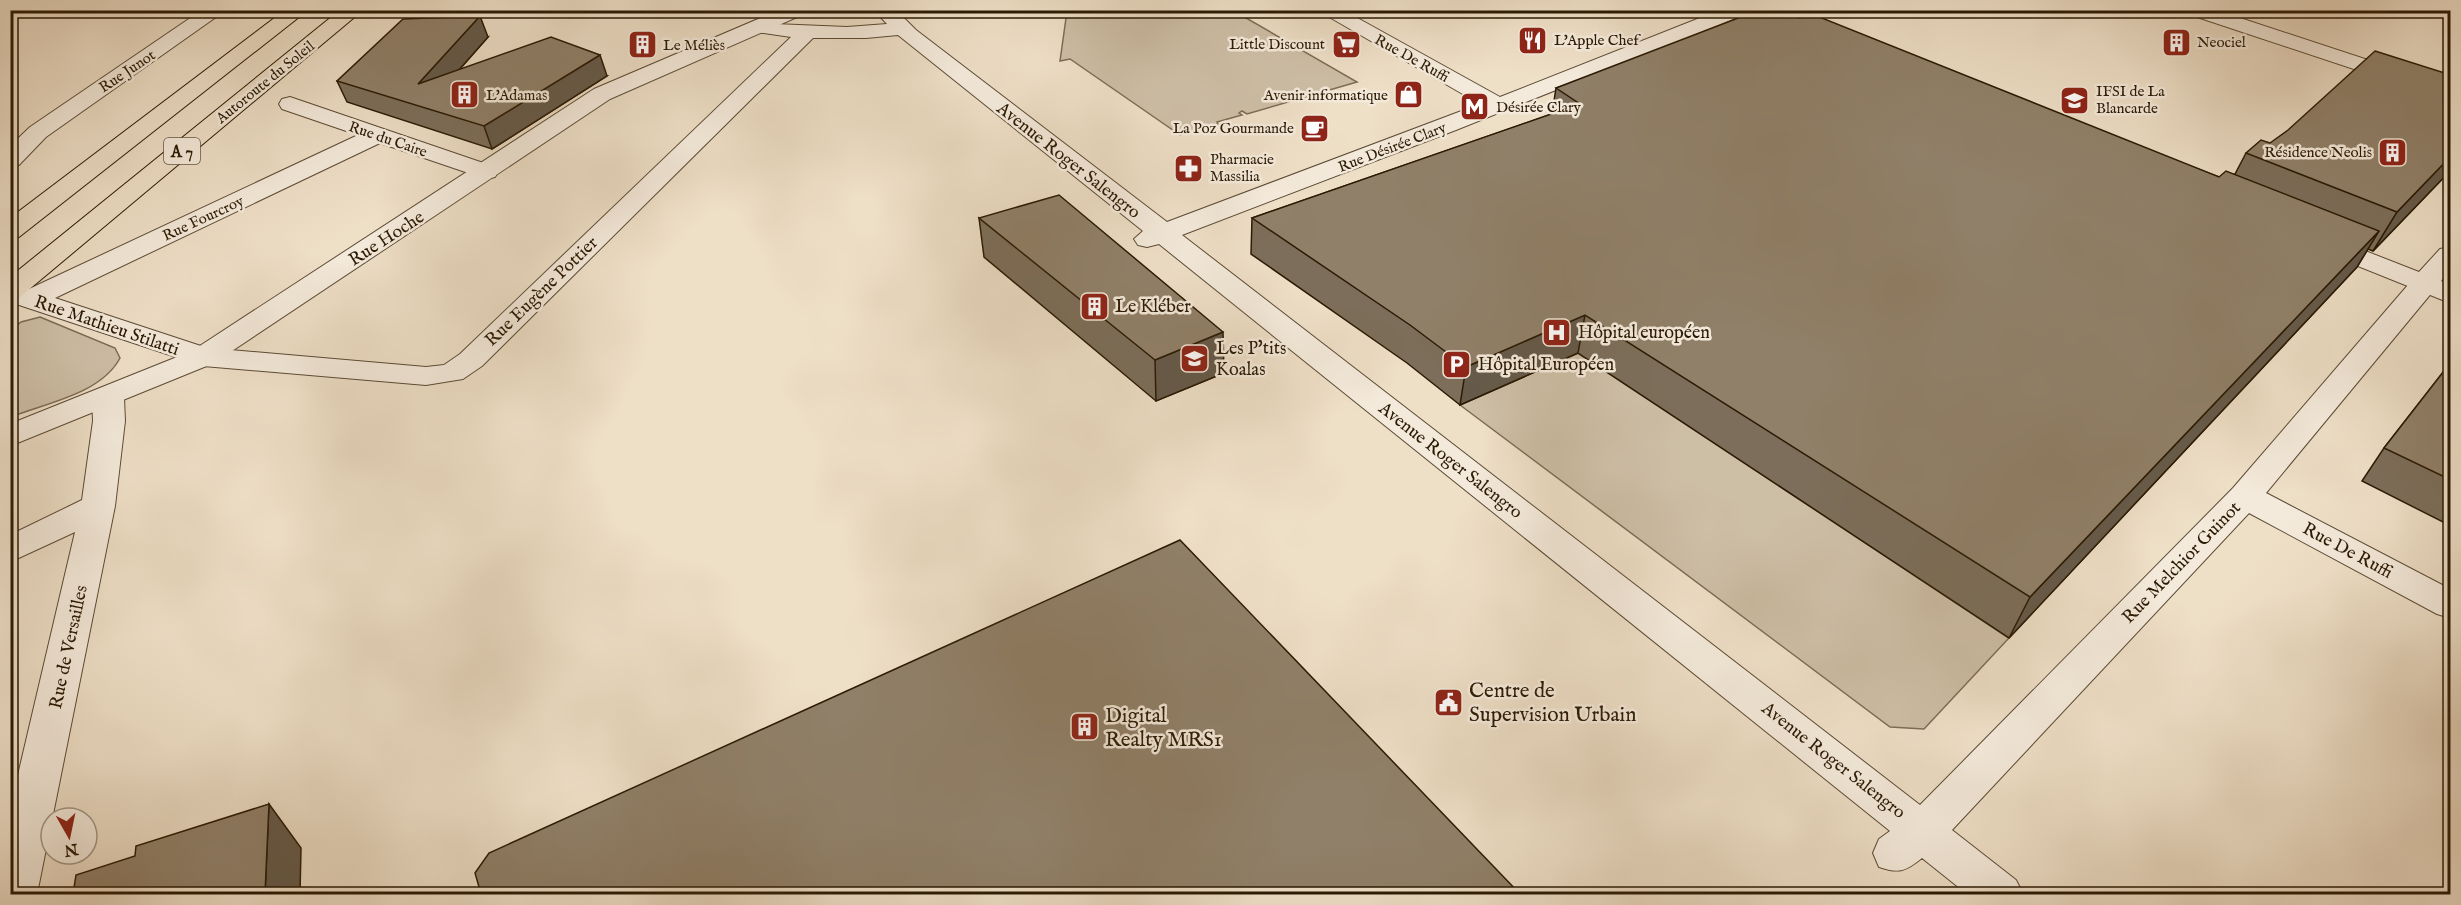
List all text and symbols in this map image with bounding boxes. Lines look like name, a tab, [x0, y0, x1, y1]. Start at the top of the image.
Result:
restaurant icon: L'Apple Chef	[1517, 24, 1549, 56]
building icon: Neociel	[2160, 26, 2192, 58]
supermarket icon: Little Discount	[1330, 28, 1362, 60]
building icon: Le Méliès	[626, 29, 658, 61]
street label: Rue De Ruffi	[1371, 30, 1453, 87]
place label: L'Apple Chef	[1554, 31, 1641, 50]
place label: Neociel	[2197, 33, 2247, 52]
place label: Little Discount	[1229, 35, 1325, 54]
street label: Autoroute du Soleil	[211, 36, 319, 129]
place label: Le Méliès	[663, 36, 725, 55]
street label: Rue Junot	[95, 46, 159, 97]
building icon: L'Adamas	[449, 79, 481, 111]
shop icon: Avenir informatique	[1393, 79, 1425, 111]
place label: IFSI de La Blancarde	[2096, 82, 2165, 118]
school or university icon: IFSI de La Blancarde	[2059, 84, 2091, 116]
place label: L'Adamas	[486, 86, 547, 105]
place label: Avenir informatique	[1263, 86, 1388, 105]
metro station icon: Désirée Clary	[1459, 91, 1491, 123]
street label: Avenue Roger Salengro	[991, 97, 1145, 225]
place label: Désirée Clary	[1496, 98, 1582, 117]
cafe icon: La Poz Gourmande	[1299, 112, 1331, 144]
street label: Rue du Caire	[346, 117, 430, 162]
street label: Rue Désirée Clary	[1335, 118, 1449, 177]
place label: La Poz Gourmande	[1173, 119, 1294, 138]
building icon: Résidence Neolis	[2377, 136, 2409, 168]
road number: A 7	[164, 138, 200, 164]
place label: Résidence Neolis	[2264, 143, 2372, 162]
place label: Pharmacie Massilia	[1210, 150, 1274, 186]
pharmacy icon: Pharmacie Massilia	[1173, 152, 1205, 184]
street label: Rue Fourcroy	[160, 191, 247, 246]
street label: Rue Hoche	[345, 206, 429, 272]
street label: Rue Eugène Pottier	[481, 232, 604, 352]
building icon: Le Kléber	[1078, 290, 1110, 322]
street label: Rue Mathieu Stilatti	[31, 291, 182, 362]
place label: Le Kléber	[1115, 296, 1191, 319]
hospital icon: Hôpital européen	[1541, 316, 1573, 348]
place label: Hôpital européen	[1578, 322, 1710, 345]
place label: Les P'tits Koalas	[1216, 338, 1286, 382]
school or university icon: Les P'tits Koalas	[1179, 342, 1211, 374]
parking icon: Hôpital Européen	[1441, 348, 1473, 380]
place label: Hôpital Européen	[1478, 354, 1615, 377]
street label: Avenue Roger Salengro	[1373, 397, 1527, 525]
street label: Rue Melchior Guinot	[2118, 497, 2246, 629]
street label: Rue De Ruffi	[2298, 518, 2396, 585]
street label: Rue de Versailles	[45, 583, 94, 711]
place label: Centre de Supervision Urbain	[1469, 678, 1636, 729]
public building icon: Centre de Supervision Urbain	[1432, 686, 1464, 718]
street label: Avenue Roger Salengro	[1756, 697, 1910, 825]
place label: Digital Realty MRS1	[1105, 703, 1222, 754]
building icon: Digital Realty MRS1	[1068, 711, 1100, 743]
north arrow	[39, 806, 99, 866]
text: N	[62, 838, 80, 860]

